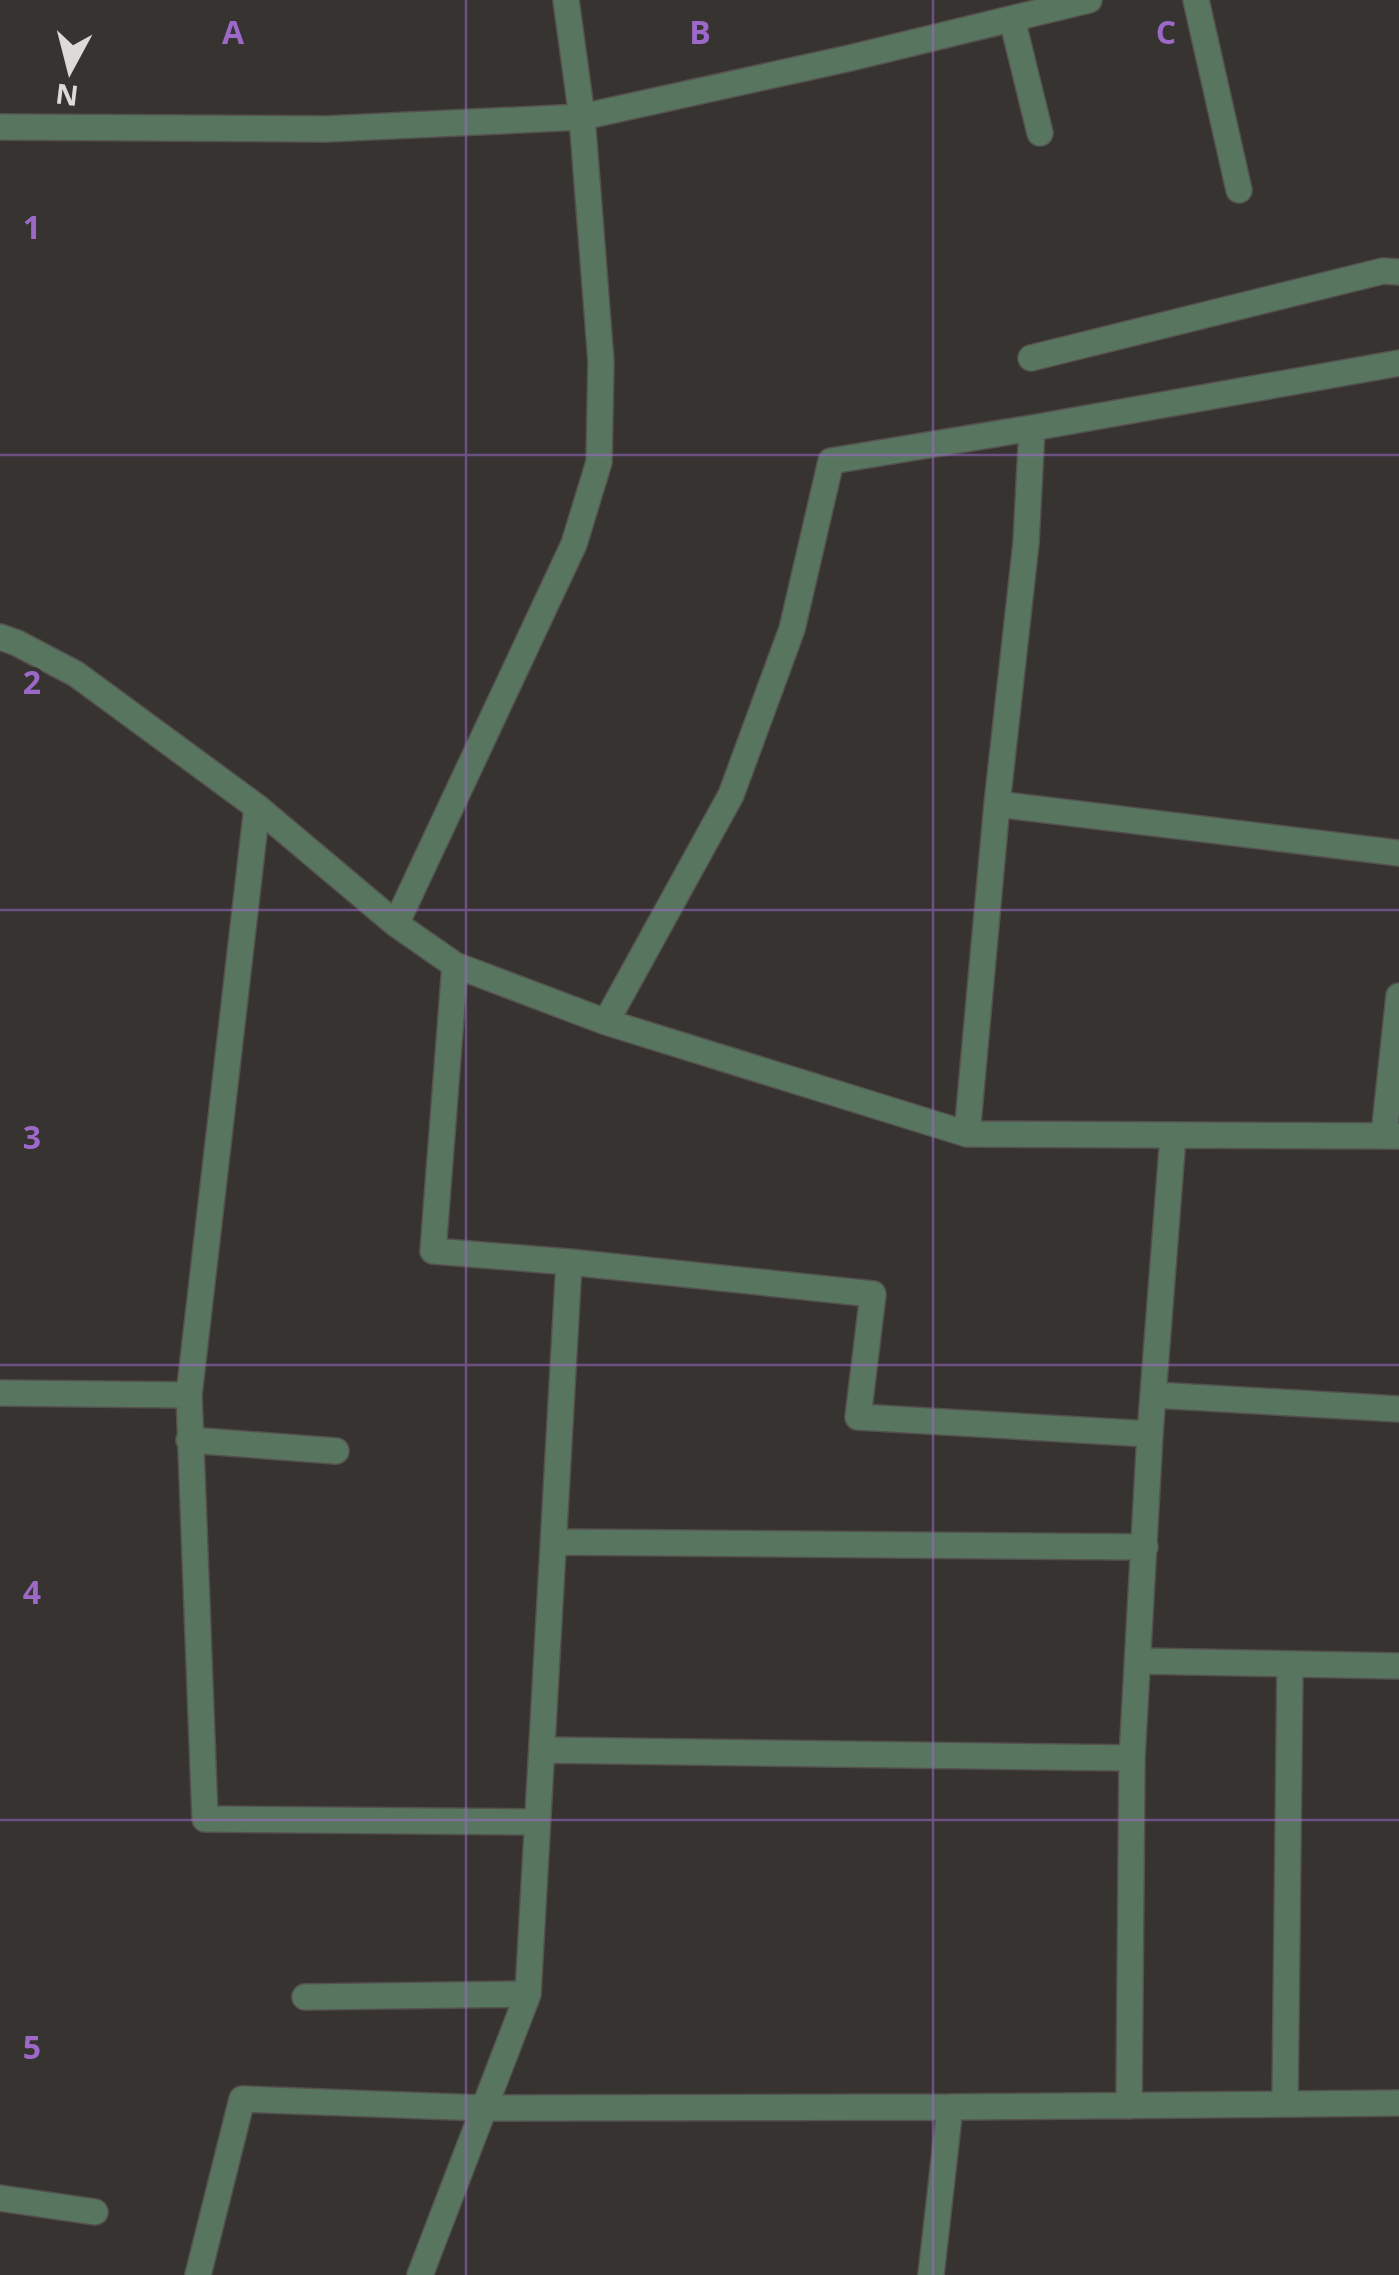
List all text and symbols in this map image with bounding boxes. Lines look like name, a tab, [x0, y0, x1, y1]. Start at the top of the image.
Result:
text: A	[222, 10, 245, 53]
text: B	[689, 10, 711, 53]
text: C	[1156, 10, 1176, 53]
north arrow	[20, 20, 120, 120]
text: N	[53, 76, 80, 116]
text: 1	[23, 205, 41, 248]
text: 2	[23, 660, 41, 703]
text: 3	[23, 1115, 41, 1158]
text: 4	[23, 1570, 41, 1613]
text: 5	[23, 2025, 41, 2068]

